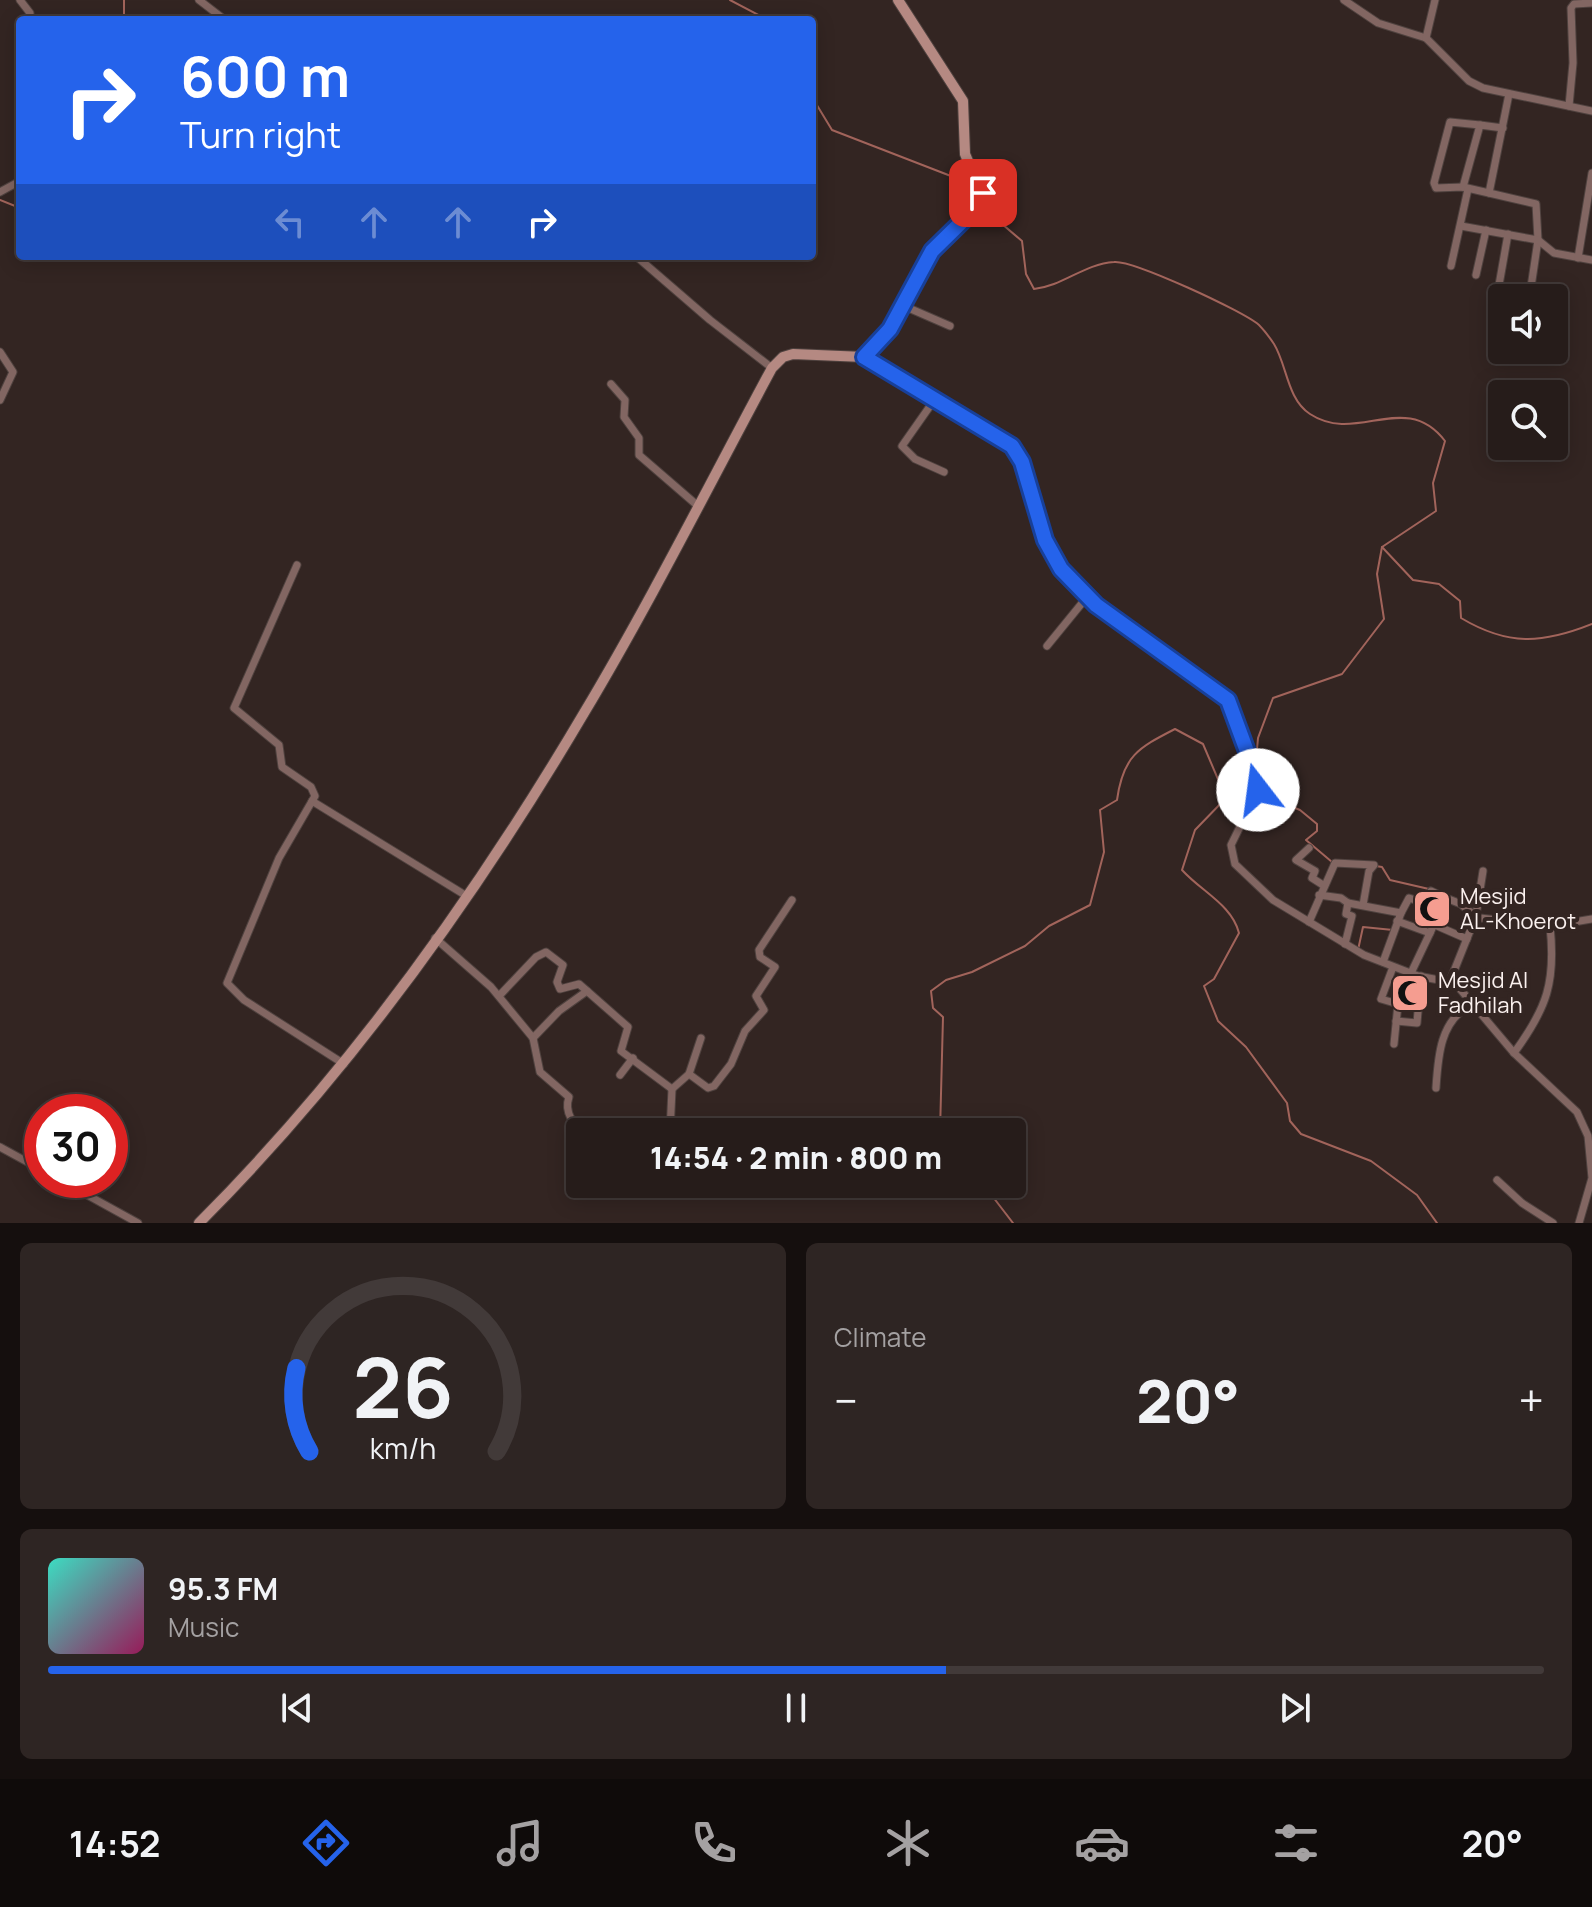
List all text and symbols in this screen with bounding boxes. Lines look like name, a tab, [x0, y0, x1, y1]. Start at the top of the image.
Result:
text: 600 m	[180, 37, 350, 114]
icon: right	[48, 48, 152, 152]
text: Turn right	[180, 110, 341, 159]
pin	[949, 159, 1017, 227]
icon: arrive	[961, 171, 1005, 215]
icon: left	[268, 200, 312, 244]
icon: ahead	[352, 200, 396, 244]
icon: ahead	[436, 200, 480, 244]
icon: right	[520, 200, 564, 244]
map controls	[1488, 284, 1568, 460]
button: sound	[1488, 284, 1568, 364]
button: search	[1488, 380, 1568, 460]
position arrow	[1216, 748, 1300, 832]
place label: Mesjid AL-Khoerot	[1460, 881, 1576, 936]
mosque icon: Mesjid AL-Khoerot	[1411, 888, 1453, 930]
place label: Mesjid Al Fadhilah	[1438, 965, 1528, 1020]
mosque icon: Mesjid Al Fadhilah	[1389, 972, 1431, 1014]
speed limit sign: 30	[24, 1094, 128, 1198]
text: 14:54 · 2 min · 800 m	[650, 1137, 942, 1178]
text: Climate	[834, 1319, 926, 1355]
text: 26	[352, 1329, 454, 1443]
text: 20°	[1136, 1359, 1240, 1441]
text: −	[834, 1370, 858, 1430]
text: +	[1519, 1370, 1544, 1430]
text: km/h	[370, 1429, 436, 1468]
text: 95.3 FM	[168, 1568, 278, 1609]
text: Music	[168, 1609, 239, 1645]
icon: previous	[275, 1686, 319, 1730]
icon: pause	[774, 1686, 818, 1730]
icon: next	[1273, 1686, 1317, 1730]
icon: directions	[298, 1815, 354, 1871]
icon: music	[492, 1815, 548, 1871]
icon: phone	[686, 1815, 742, 1871]
icon: climate	[880, 1815, 936, 1871]
icon: car	[1074, 1815, 1130, 1871]
icon: filters	[1268, 1815, 1324, 1871]
text: 14:52	[69, 1819, 161, 1868]
text: 20°	[1462, 1819, 1523, 1868]

